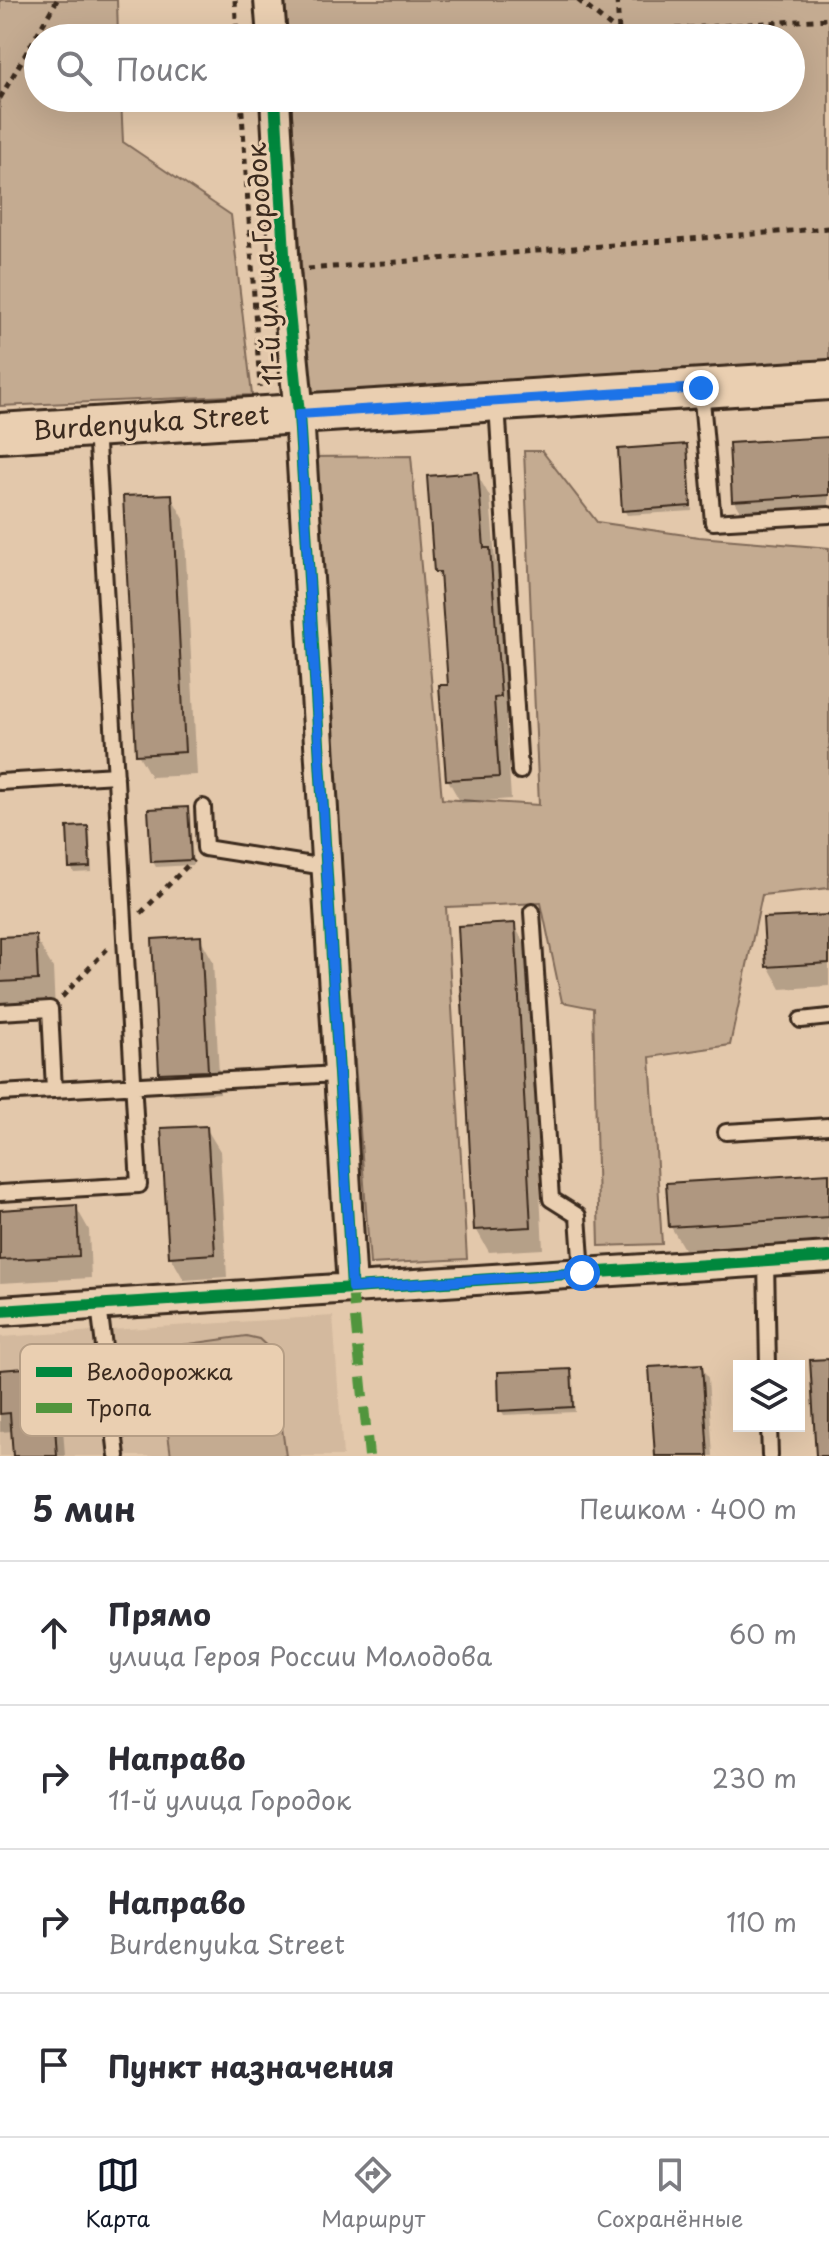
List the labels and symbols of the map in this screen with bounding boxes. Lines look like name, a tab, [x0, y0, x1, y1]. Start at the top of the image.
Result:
street label: 11-й улица Городок	[236, 141, 291, 387]
route end	[683, 370, 719, 406]
street label: Burdenyuka Street	[31, 394, 270, 449]
route start	[564, 1255, 600, 1291]
legend	[20, 1344, 284, 1436]
text: Велодорожка	[86, 1354, 233, 1387]
text: Тропа	[86, 1390, 152, 1423]

